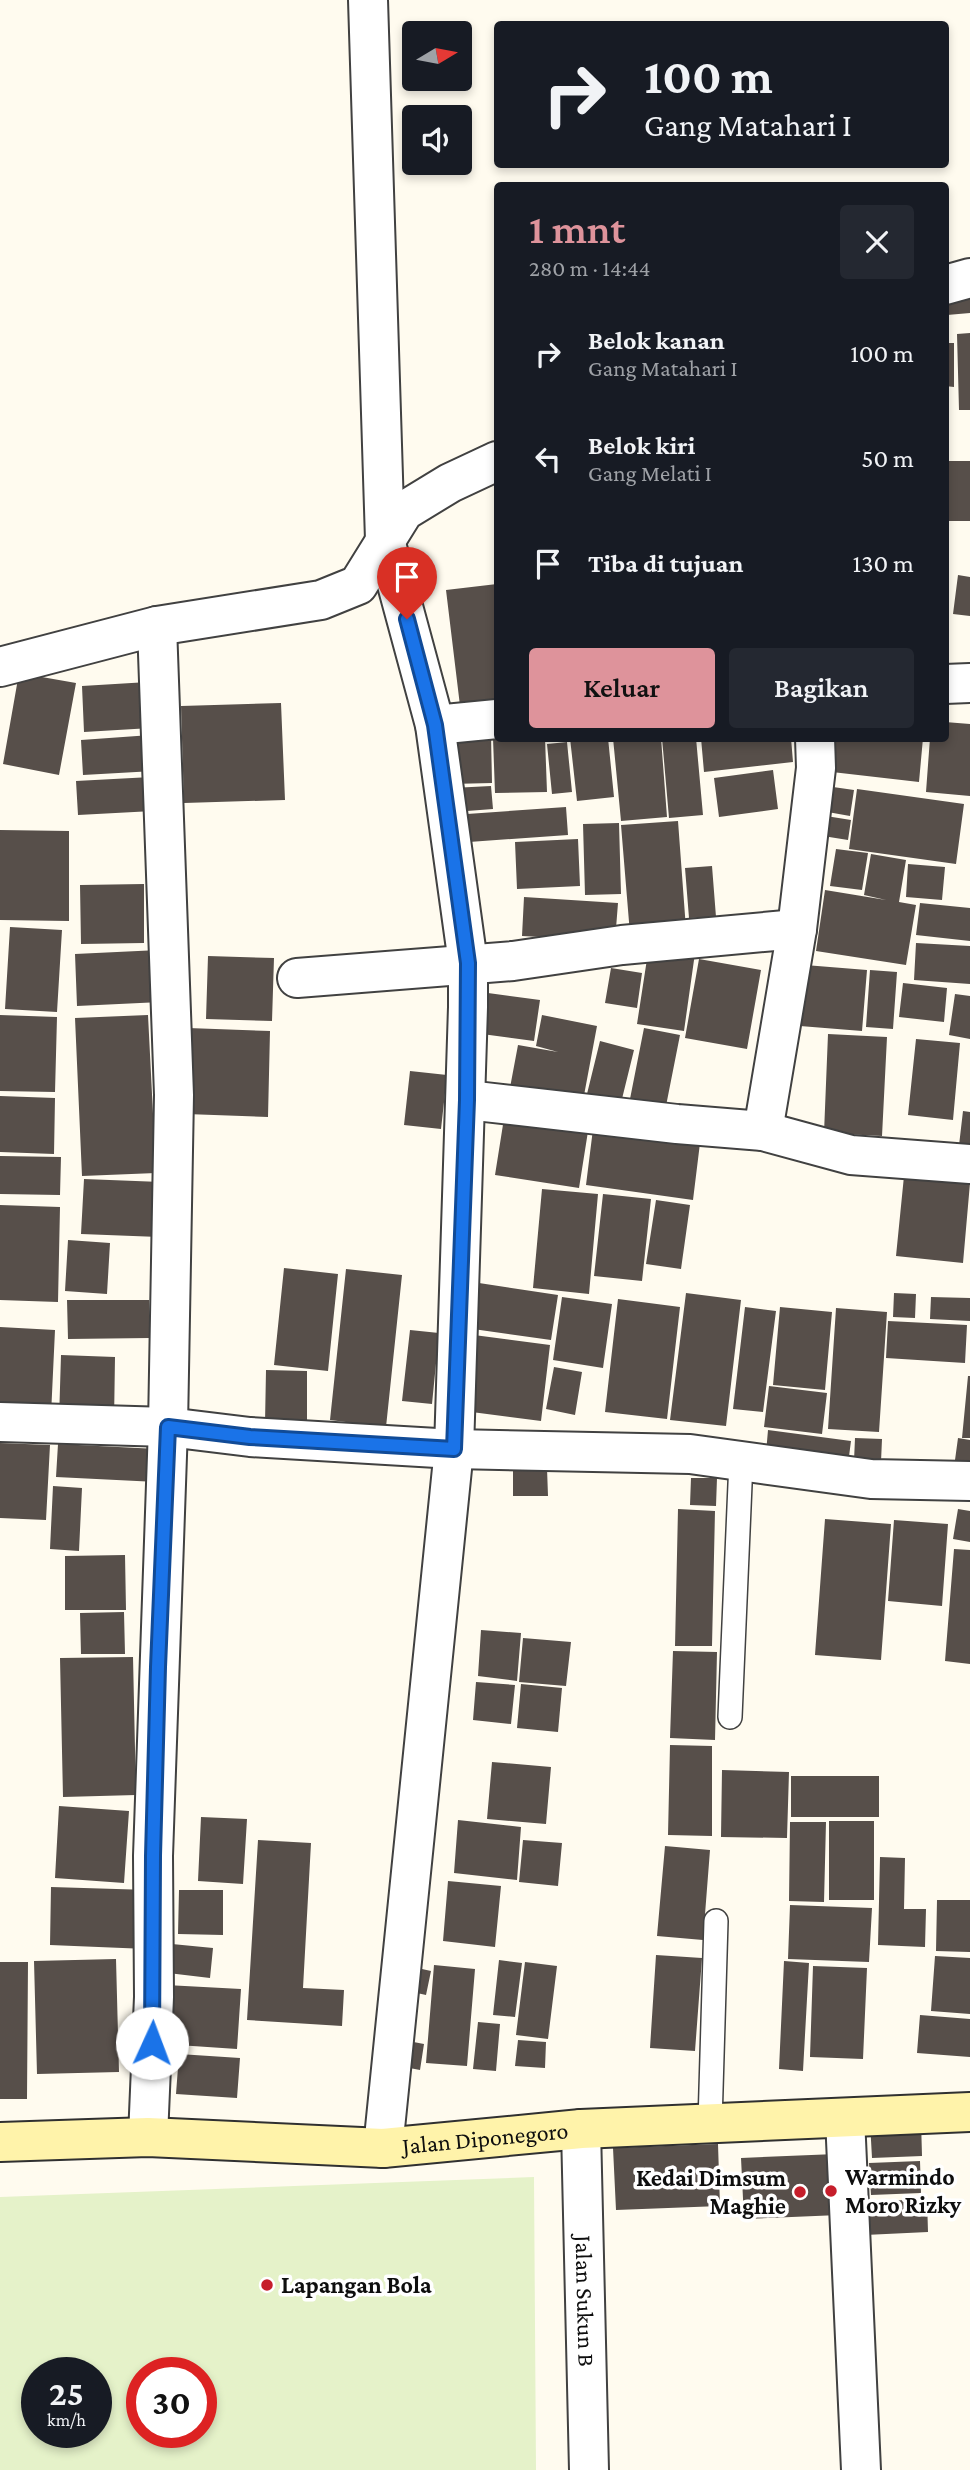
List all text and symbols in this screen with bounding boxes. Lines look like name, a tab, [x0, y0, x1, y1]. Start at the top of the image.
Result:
north arrow	[402, 21, 472, 91]
map controls	[402, 21, 472, 175]
icon: right	[529, 49, 620, 140]
text: 100 m	[644, 49, 773, 104]
button: sound	[402, 105, 472, 175]
text: Gang Matahari I	[644, 107, 852, 143]
text: 1 mnt	[529, 205, 625, 252]
button: close	[840, 205, 914, 279]
text: 280 m · 14:44	[529, 255, 650, 281]
text: Belok kanan	[588, 326, 725, 355]
icon: right	[529, 335, 567, 373]
text: 100 m	[850, 339, 914, 368]
text: Gang Matahari I	[588, 355, 737, 381]
text: Belok kiri	[588, 431, 695, 460]
icon: left	[529, 440, 567, 478]
text: 50 m	[861, 444, 914, 473]
text: Gang Melati I	[588, 460, 712, 486]
icon: arrive	[529, 545, 567, 583]
pin	[377, 547, 437, 619]
text: Tiba di tujuan	[588, 549, 743, 578]
text: 130 m	[853, 549, 914, 578]
icon: arrive	[388, 558, 426, 596]
button: Keluar	[529, 648, 715, 728]
button: Bagikan	[729, 648, 914, 728]
position arrow	[115, 2006, 189, 2080]
street label: Jalan Diponegoro	[399, 2116, 569, 2159]
place label: Warmindo Moro Rizky	[844, 2163, 961, 2218]
place label: Kedai Dimsum Maghie	[636, 2164, 787, 2219]
marker: Warmindo Moro Rizky	[823, 2183, 839, 2199]
marker: Kedai Dimsum Maghie	[792, 2184, 808, 2200]
street label: Jalan Sukun B	[570, 2233, 601, 2367]
place label: Lapangan Bola	[281, 2271, 432, 2298]
marker: Lapangan Bola	[259, 2277, 275, 2293]
speed limit sign: 30	[126, 2357, 217, 2448]
text: 25	[49, 2374, 84, 2413]
text: km/h	[47, 2410, 86, 2430]

